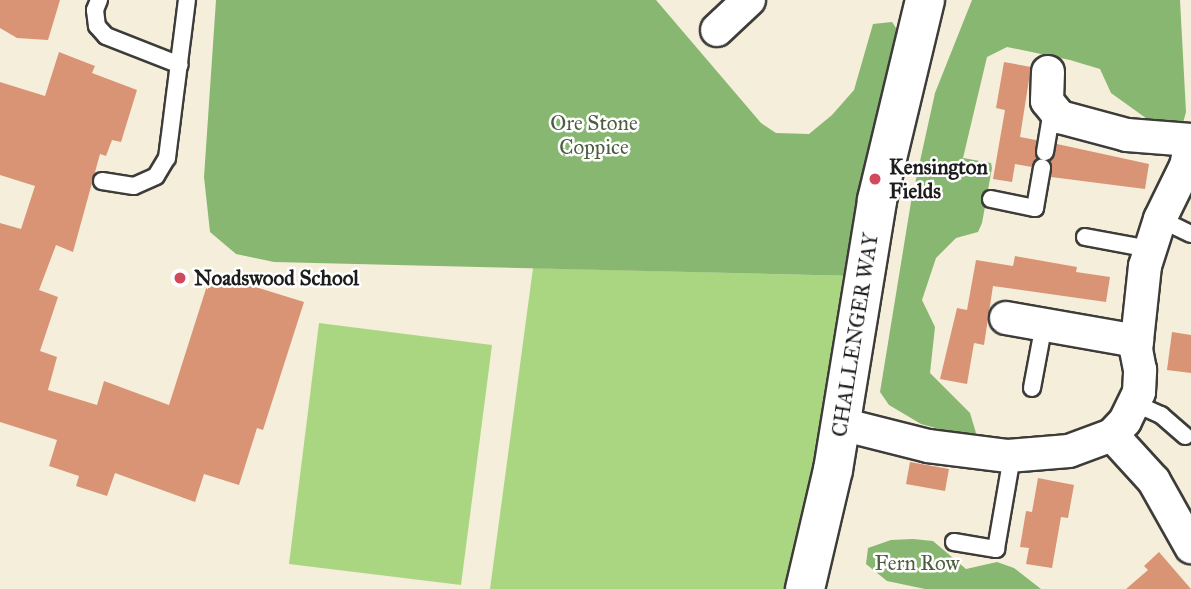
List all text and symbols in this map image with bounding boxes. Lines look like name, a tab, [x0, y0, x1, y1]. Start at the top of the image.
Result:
park label: Ore Stone Coppice	[550, 110, 638, 160]
place label: Kensington Fields	[889, 154, 988, 204]
marker: Kensington Fields	[867, 171, 883, 187]
street label: CHALLENGER WAY	[826, 231, 884, 439]
place label: Noadswood School	[194, 265, 359, 291]
marker: Noadswood School	[172, 270, 188, 286]
park label: Fern Row	[875, 550, 959, 576]

